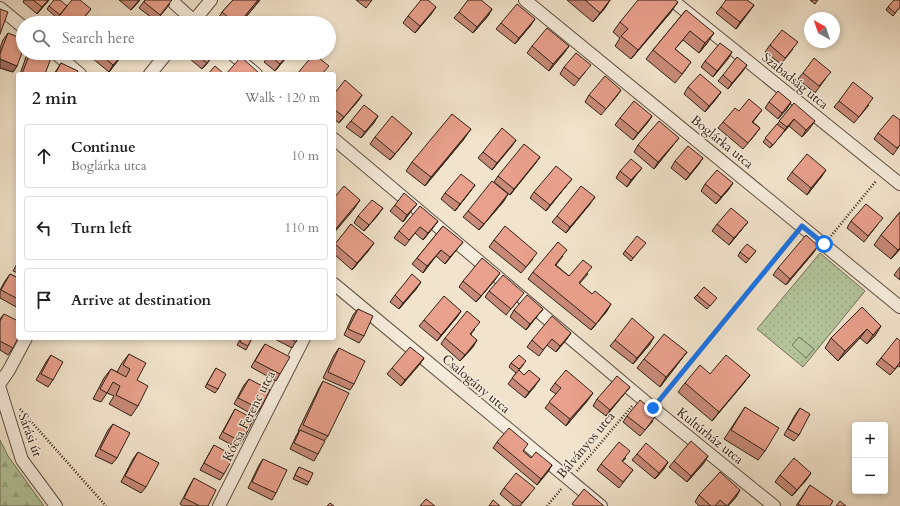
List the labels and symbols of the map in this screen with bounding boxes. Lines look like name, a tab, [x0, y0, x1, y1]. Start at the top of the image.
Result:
north arrow	[804, 12, 840, 48]
street label: Szabadság utca	[758, 49, 832, 114]
street label: Boglárka utca	[687, 111, 757, 173]
route start	[815, 235, 833, 253]
street label: Csalogány utca	[438, 350, 514, 418]
street label: Kócsa Ferenc utca	[218, 367, 280, 464]
route end	[644, 399, 662, 417]
street label: Kultúrház utca	[673, 404, 747, 469]
street label: Bálványos utca	[553, 408, 619, 482]
street label: Sárási út	[14, 411, 46, 459]

